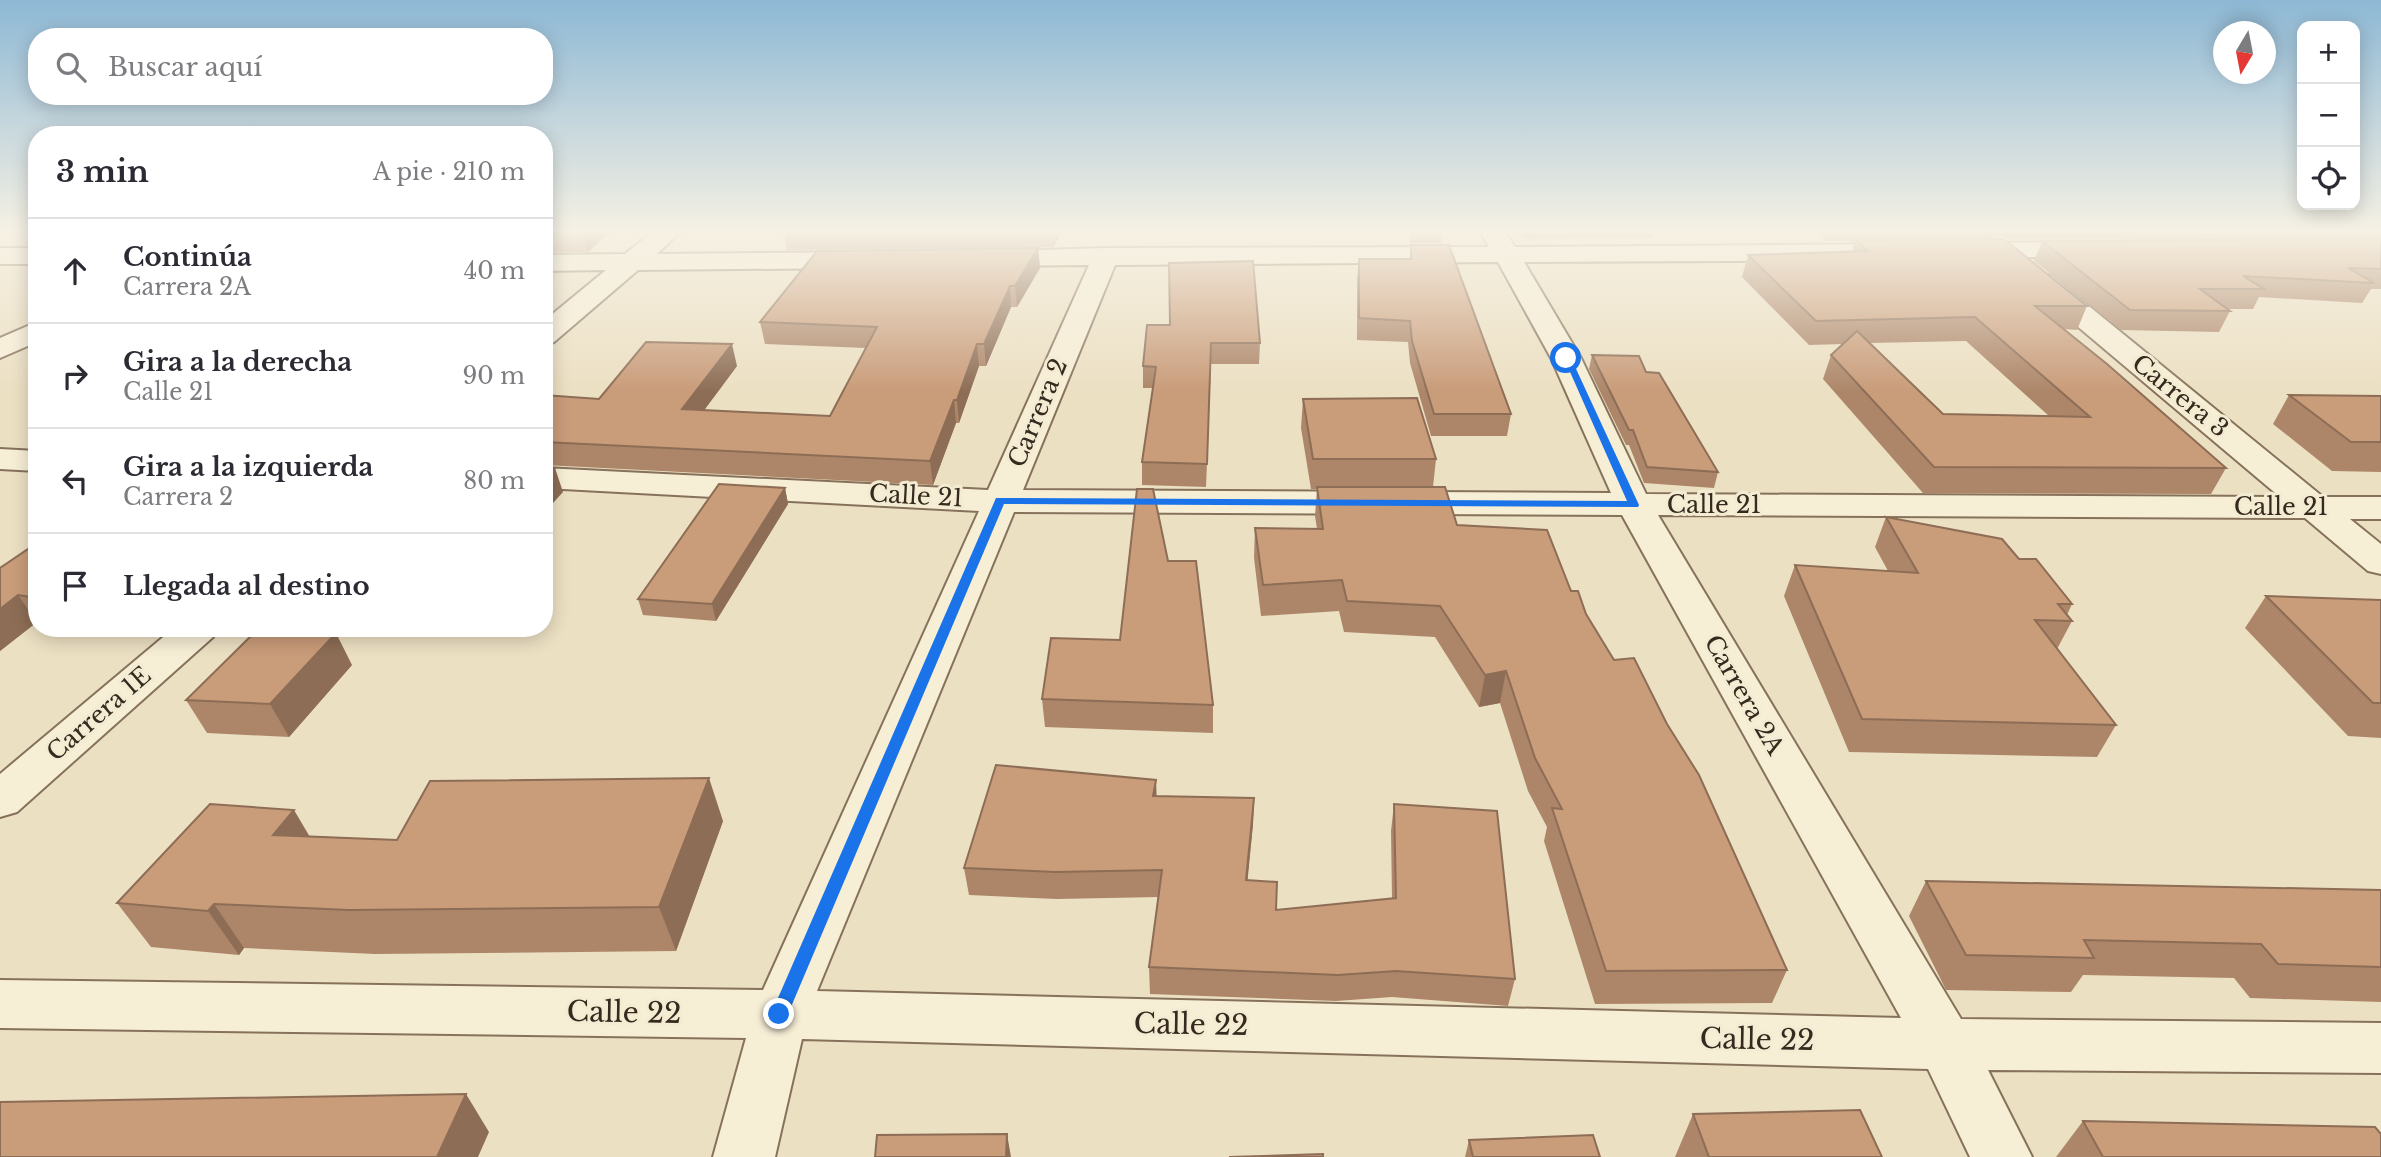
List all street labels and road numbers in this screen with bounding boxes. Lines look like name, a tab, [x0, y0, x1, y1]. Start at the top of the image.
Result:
street label: Carrera 3	[2126, 348, 2234, 443]
street label: Carrera 2	[1002, 354, 1073, 471]
street label: Calle 21	[868, 479, 964, 512]
street label: Calle 21	[1667, 490, 1761, 519]
street label: Calle 21	[2234, 492, 2328, 521]
street label: Carrera 2A	[1698, 630, 1791, 760]
street label: Carrera 1E	[41, 661, 157, 767]
street label: Calle 22	[566, 994, 682, 1031]
street label: Calle 22	[1133, 1006, 1249, 1043]
street label: Calle 22	[1699, 1021, 1815, 1058]

